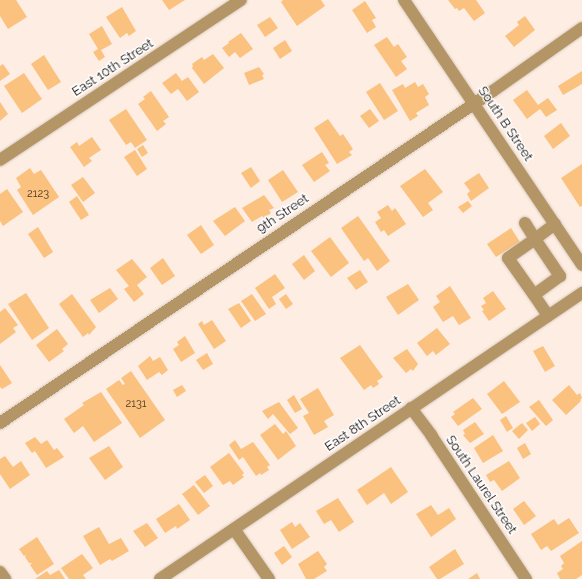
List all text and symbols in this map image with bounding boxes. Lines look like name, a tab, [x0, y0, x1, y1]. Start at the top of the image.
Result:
street label: East 10th Street	[69, 36, 157, 100]
street label: South B Street	[474, 84, 536, 164]
house number: 2123	[27, 187, 49, 201]
street label: 9th Street	[254, 191, 312, 237]
street label: East 8th Street	[322, 393, 404, 455]
house number: 2131	[125, 397, 147, 411]
street label: South Laurel Street	[442, 433, 520, 537]

